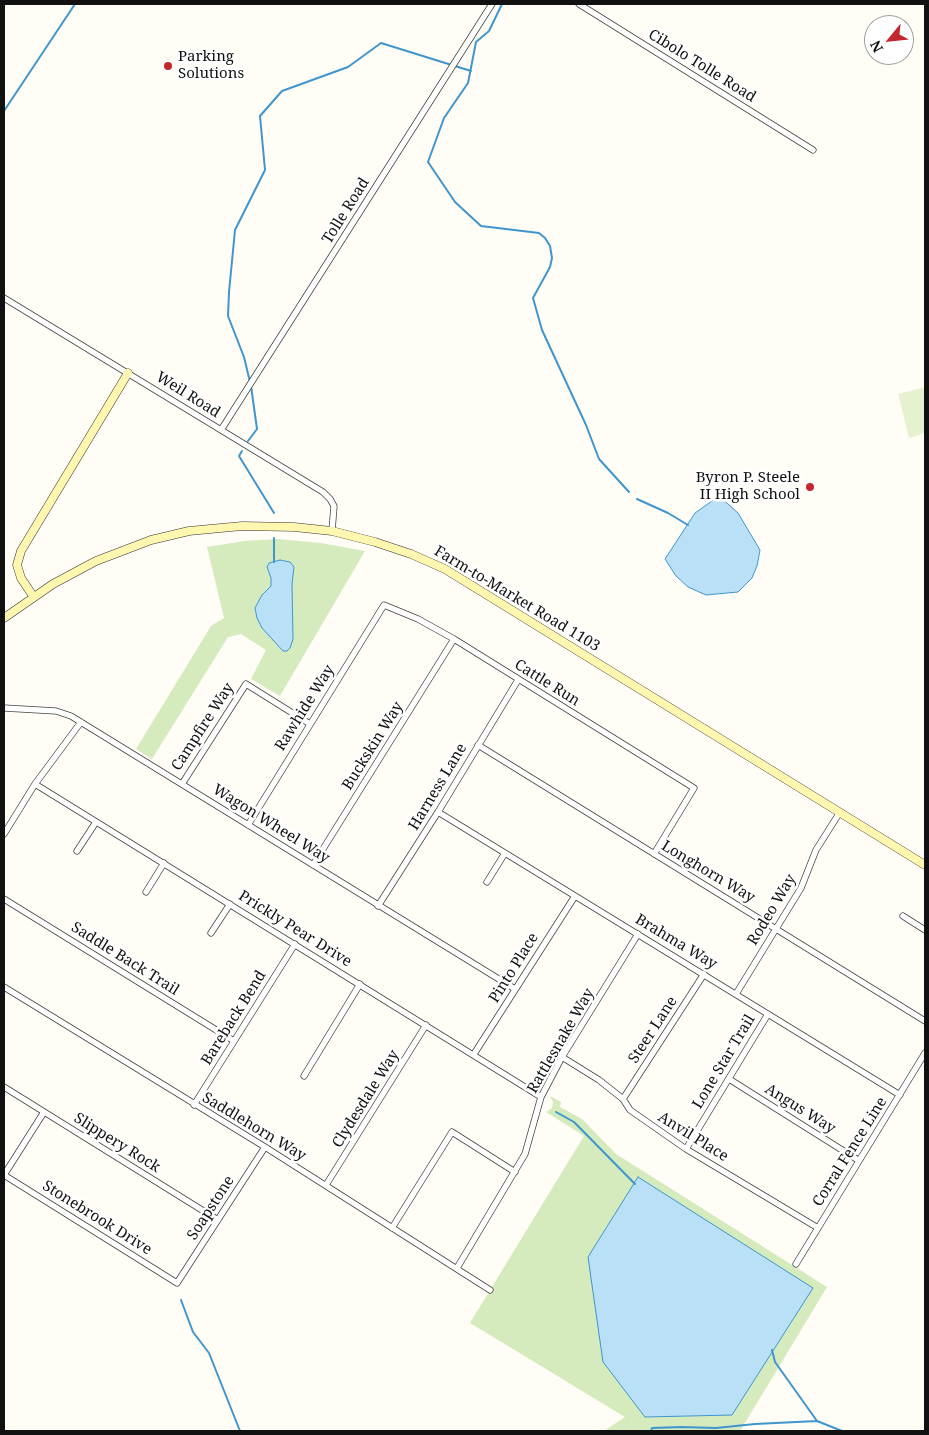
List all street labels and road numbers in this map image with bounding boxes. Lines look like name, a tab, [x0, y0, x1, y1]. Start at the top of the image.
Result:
street label: Cibolo Tolle Road	[645, 26, 759, 106]
street label: Tolle Road	[319, 175, 373, 247]
street label: Weil Road	[153, 368, 223, 422]
street label: Farm-to-Market Road 1103	[431, 542, 603, 656]
street label: Cattle Run	[511, 656, 583, 710]
street label: Rawhide Way	[271, 662, 339, 754]
street label: Campfire Way	[168, 680, 238, 774]
street label: Buckskin Way	[339, 699, 407, 793]
street label: Harness Lane	[405, 740, 471, 834]
street label: Wagon Wheel Way	[209, 781, 333, 867]
street label: Longhorn Way	[658, 837, 758, 907]
street label: Rodeo Way	[744, 871, 800, 949]
street label: Prickly Pear Drive	[235, 887, 355, 971]
street label: Brahma Way	[632, 911, 720, 973]
street label: Saddle Back Trail	[68, 919, 182, 999]
street label: Pinto Place	[485, 930, 543, 1006]
street label: Bareback Bend	[198, 968, 270, 1068]
street label: Rattlesnake Way	[524, 985, 598, 1097]
street label: Steer Lane	[625, 993, 681, 1067]
street label: Lone Star Trail	[689, 1012, 759, 1112]
street label: Clydesdale Way	[329, 1047, 403, 1151]
street label: Angus Way	[761, 1080, 839, 1138]
street label: Saddlehorn Way	[199, 1089, 309, 1165]
street label: Corral Fence Line	[809, 1094, 891, 1210]
street label: Anvil Place	[654, 1108, 732, 1166]
street label: Slippery Rock	[71, 1109, 163, 1177]
street label: Soapstone	[184, 1173, 238, 1243]
street label: Stonebrook Drive	[39, 1177, 155, 1259]

